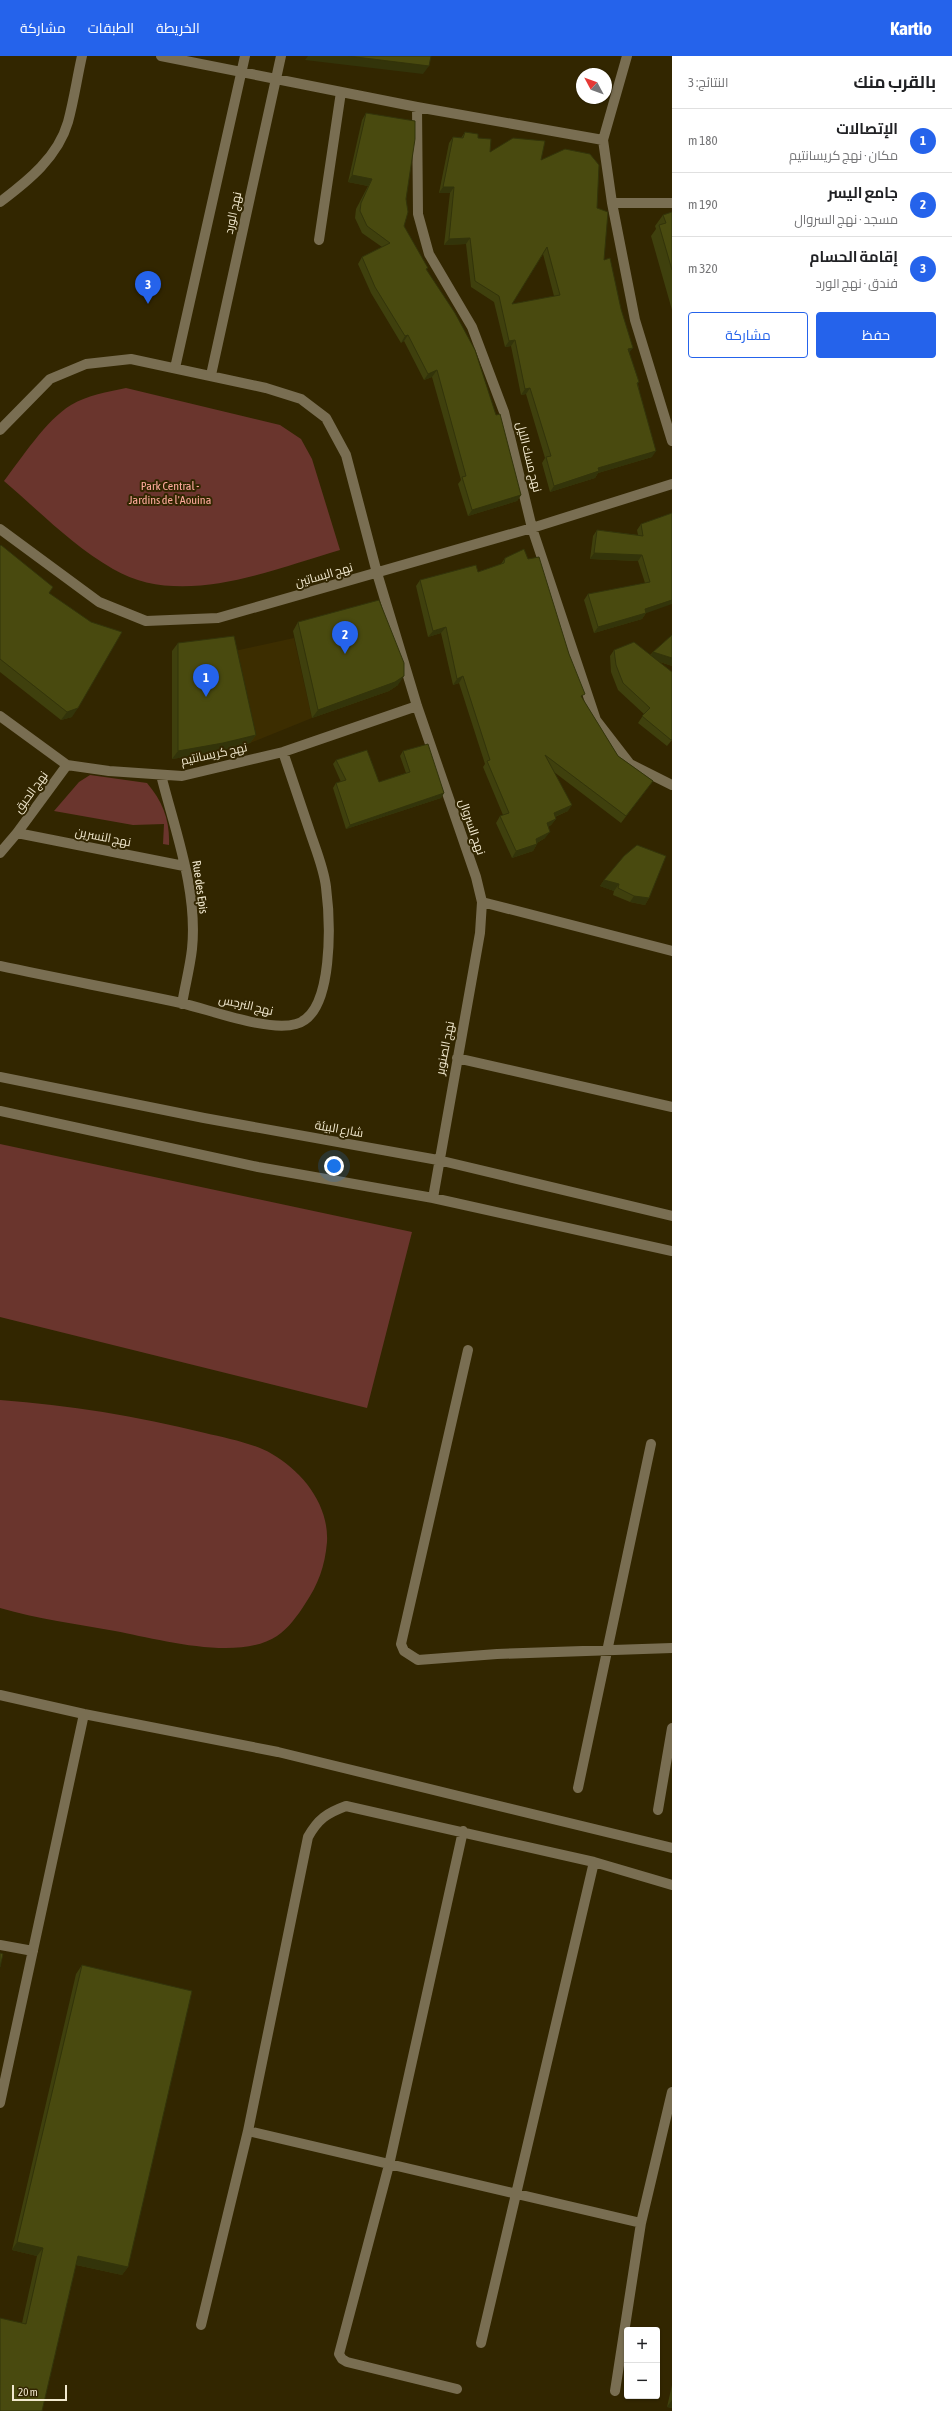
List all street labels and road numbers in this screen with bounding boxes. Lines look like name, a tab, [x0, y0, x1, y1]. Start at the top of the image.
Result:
street label: نهج الورد	[222, 191, 245, 236]
street label: نهج مسك الليل	[513, 420, 544, 494]
street label: نهج البساتين	[294, 560, 355, 591]
street label: نهج كريسانتيم	[179, 740, 249, 769]
street label: نهج الحبق	[11, 768, 52, 816]
street label: نهج السروال	[455, 797, 488, 857]
street label: نهج النسرين	[74, 825, 132, 850]
street label: Rue des Epis	[189, 859, 211, 915]
street label: نهج النرجس	[217, 992, 275, 1019]
street label: نهج الصنوبر	[433, 1020, 458, 1077]
street label: شارع البيئة	[314, 1118, 364, 1141]

